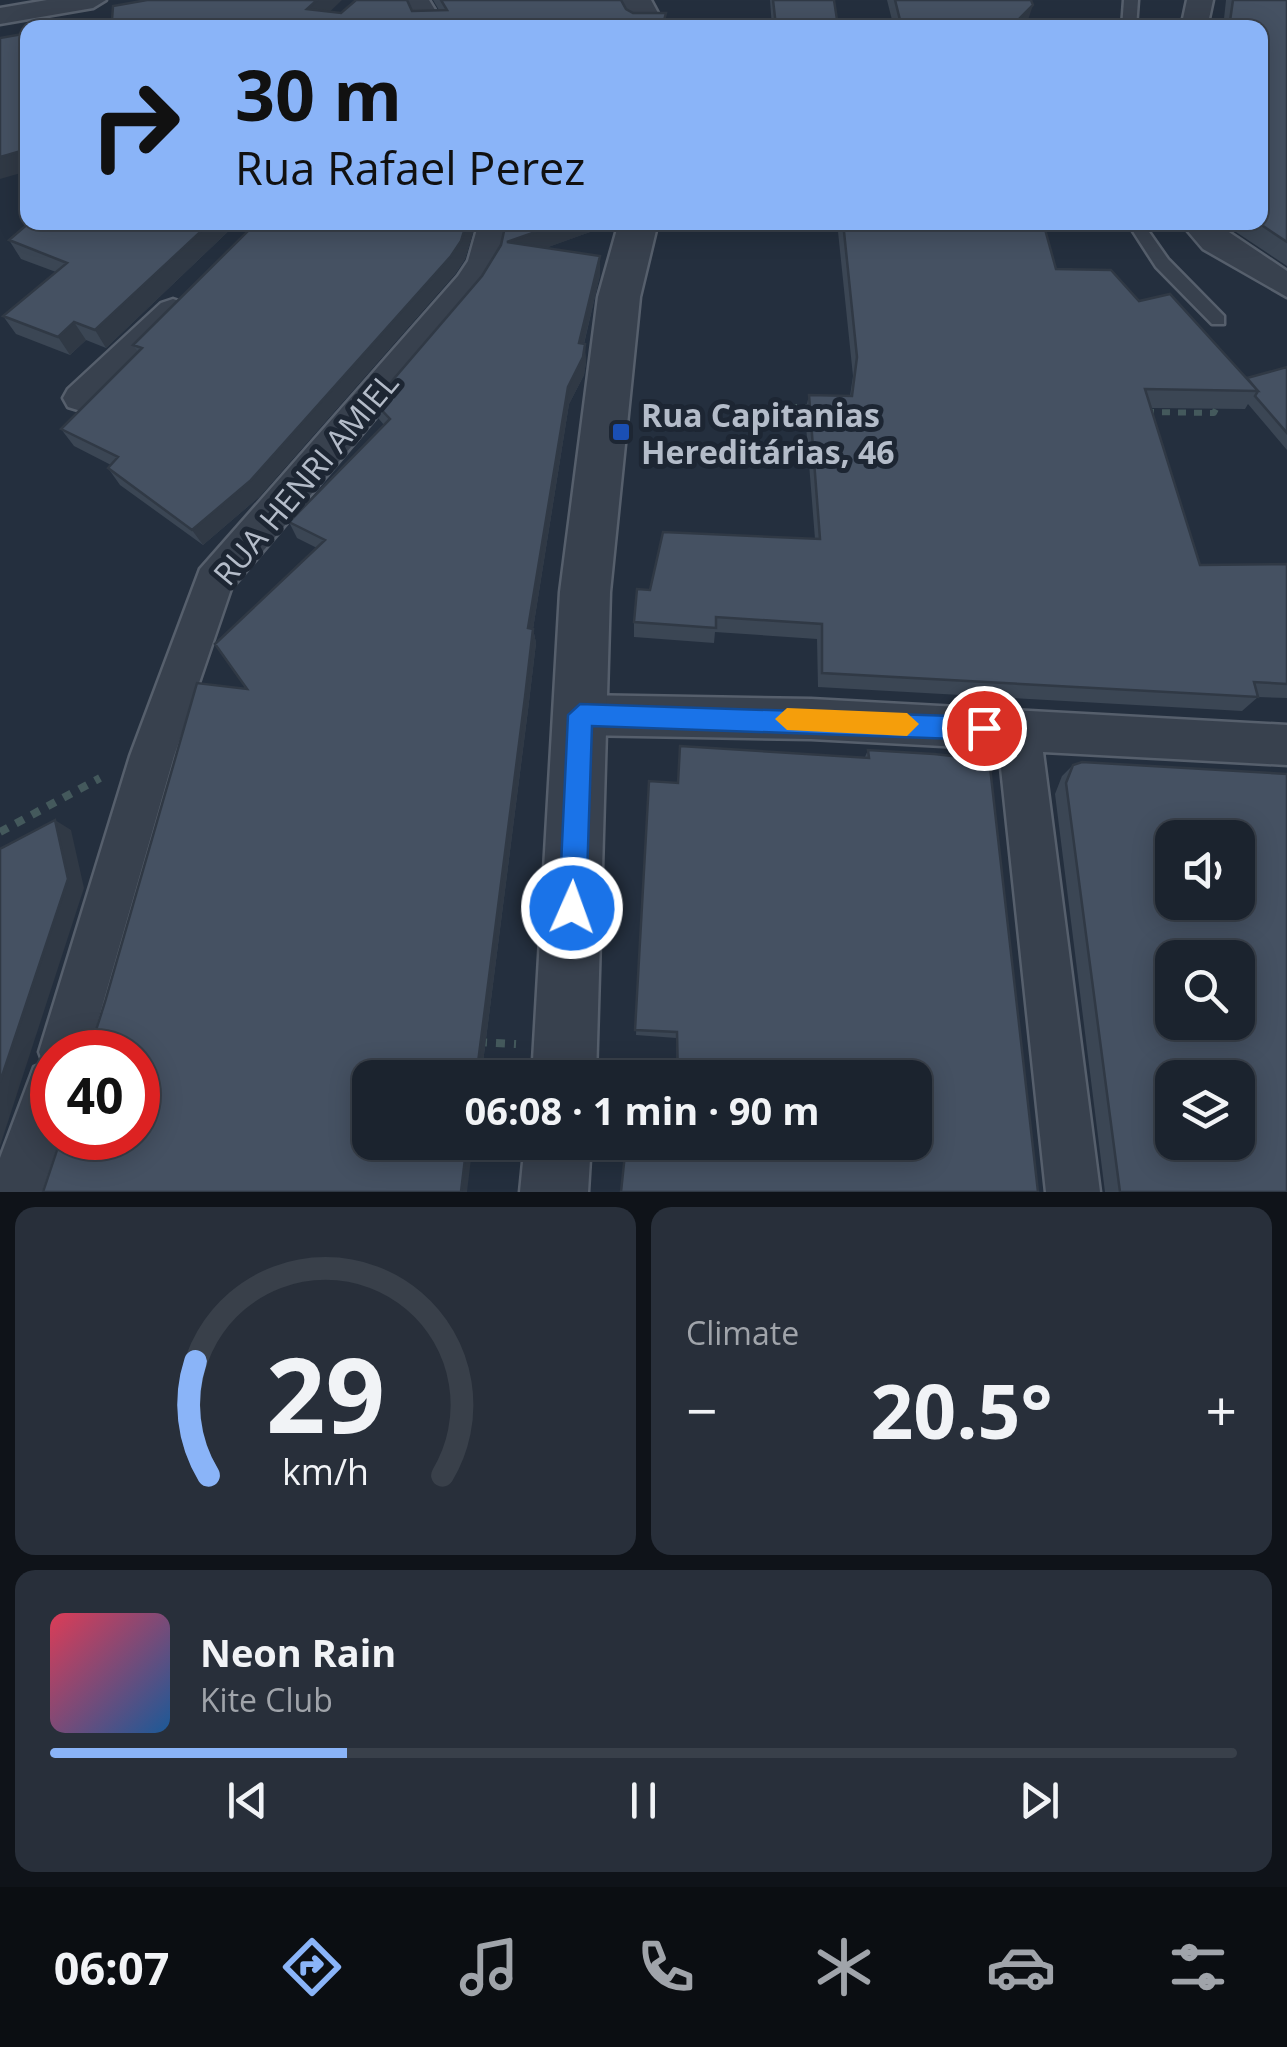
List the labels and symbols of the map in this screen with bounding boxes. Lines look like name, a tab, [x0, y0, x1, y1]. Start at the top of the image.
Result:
street label: RUA HENRI AMIEL	[203, 362, 407, 594]
place label: Rua Capitanias Hereditárias, 46	[641, 393, 895, 473]
marker: Rua Capitanias Hereditárias, 46	[610, 421, 632, 443]
pin	[942, 686, 1027, 771]
position arrow	[520, 856, 624, 960]
speed limit sign: 40	[30, 1030, 160, 1160]

